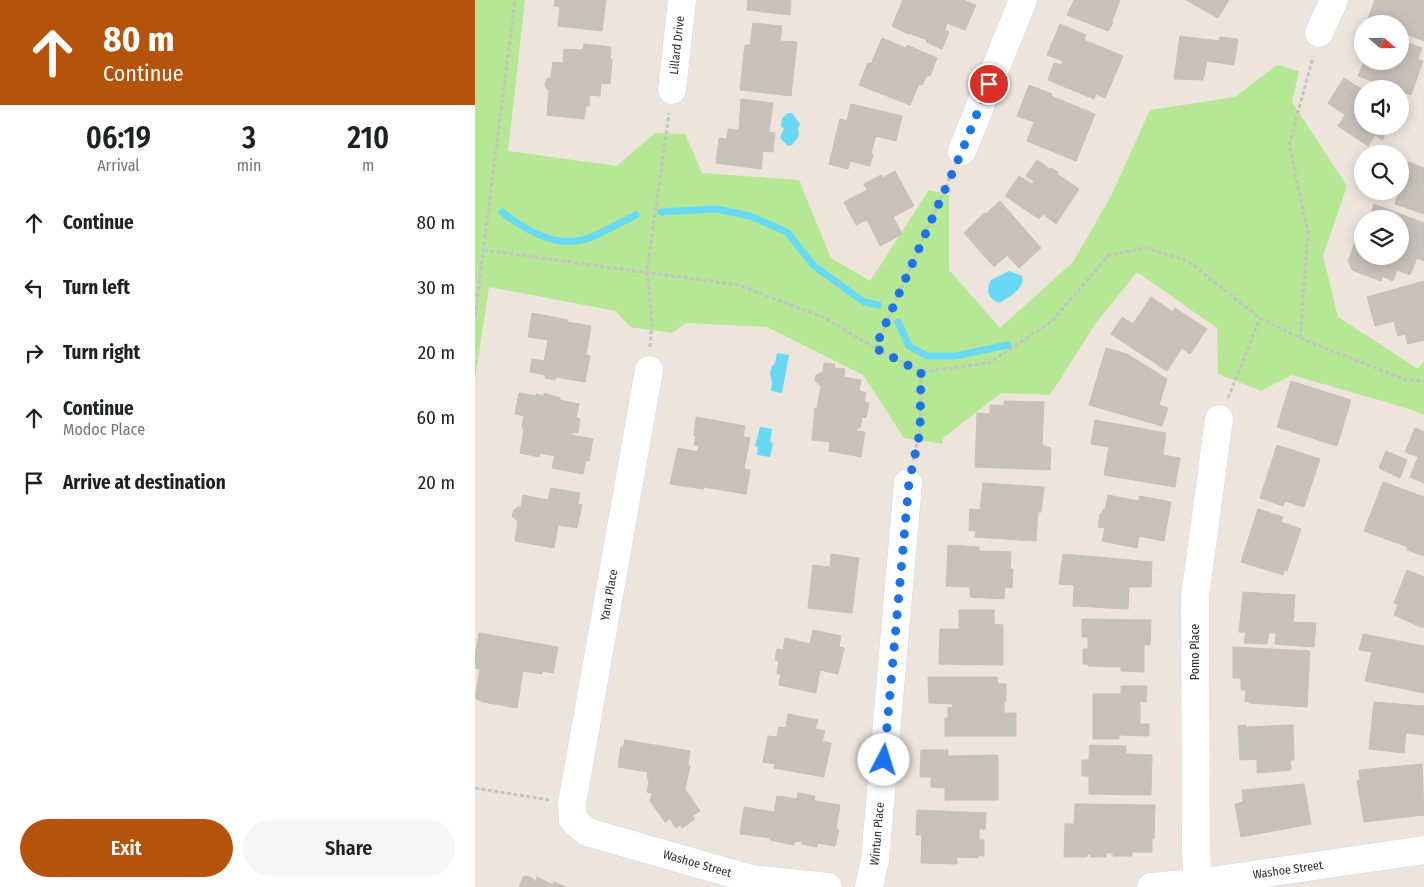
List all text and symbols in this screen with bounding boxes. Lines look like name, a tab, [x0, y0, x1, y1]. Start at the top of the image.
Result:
street label: Lillard Drive	[667, 15, 687, 75]
north arrow	[1354, 15, 1409, 70]
map controls	[1354, 15, 1409, 265]
text: 80 m	[103, 18, 175, 60]
icon: ahead	[20, 20, 85, 85]
text: Continue	[103, 60, 184, 87]
pin	[968, 63, 1010, 105]
icon: arrive	[975, 70, 1003, 98]
button: sound	[1354, 80, 1409, 135]
text: 06:19	[86, 120, 151, 156]
text: 3	[242, 120, 256, 156]
text: 210	[347, 120, 389, 156]
button: search	[1354, 145, 1409, 200]
text: Arrival	[97, 156, 140, 175]
text: min	[237, 156, 262, 175]
text: m	[362, 156, 374, 175]
icon: ahead	[20, 209, 48, 237]
button: layers	[1354, 210, 1409, 265]
text: Continue	[63, 211, 134, 234]
text: 80 m	[417, 211, 455, 234]
icon: left	[20, 274, 48, 302]
text: Turn left	[63, 276, 130, 299]
text: 30 m	[417, 276, 455, 299]
icon: right	[20, 339, 48, 367]
text: Turn right	[63, 341, 140, 364]
text: 20 m	[418, 341, 455, 364]
text: Continue	[63, 397, 134, 420]
icon: ahead	[20, 404, 48, 432]
text: 60 m	[417, 406, 455, 429]
text: Modoc Place	[63, 420, 145, 439]
icon: arrive	[20, 469, 48, 497]
text: Arrive at destination	[63, 471, 226, 494]
text: 20 m	[418, 471, 455, 494]
street label: Yana Place	[598, 568, 620, 622]
street label: Pomo Place	[1188, 624, 1202, 680]
position arrow	[857, 733, 909, 785]
street label: Wintun Place	[867, 801, 887, 867]
button: Exit	[20, 819, 233, 877]
button: Share	[243, 819, 455, 877]
street label: Washoe Street	[661, 847, 733, 880]
street label: Washoe Street	[1252, 858, 1324, 882]

